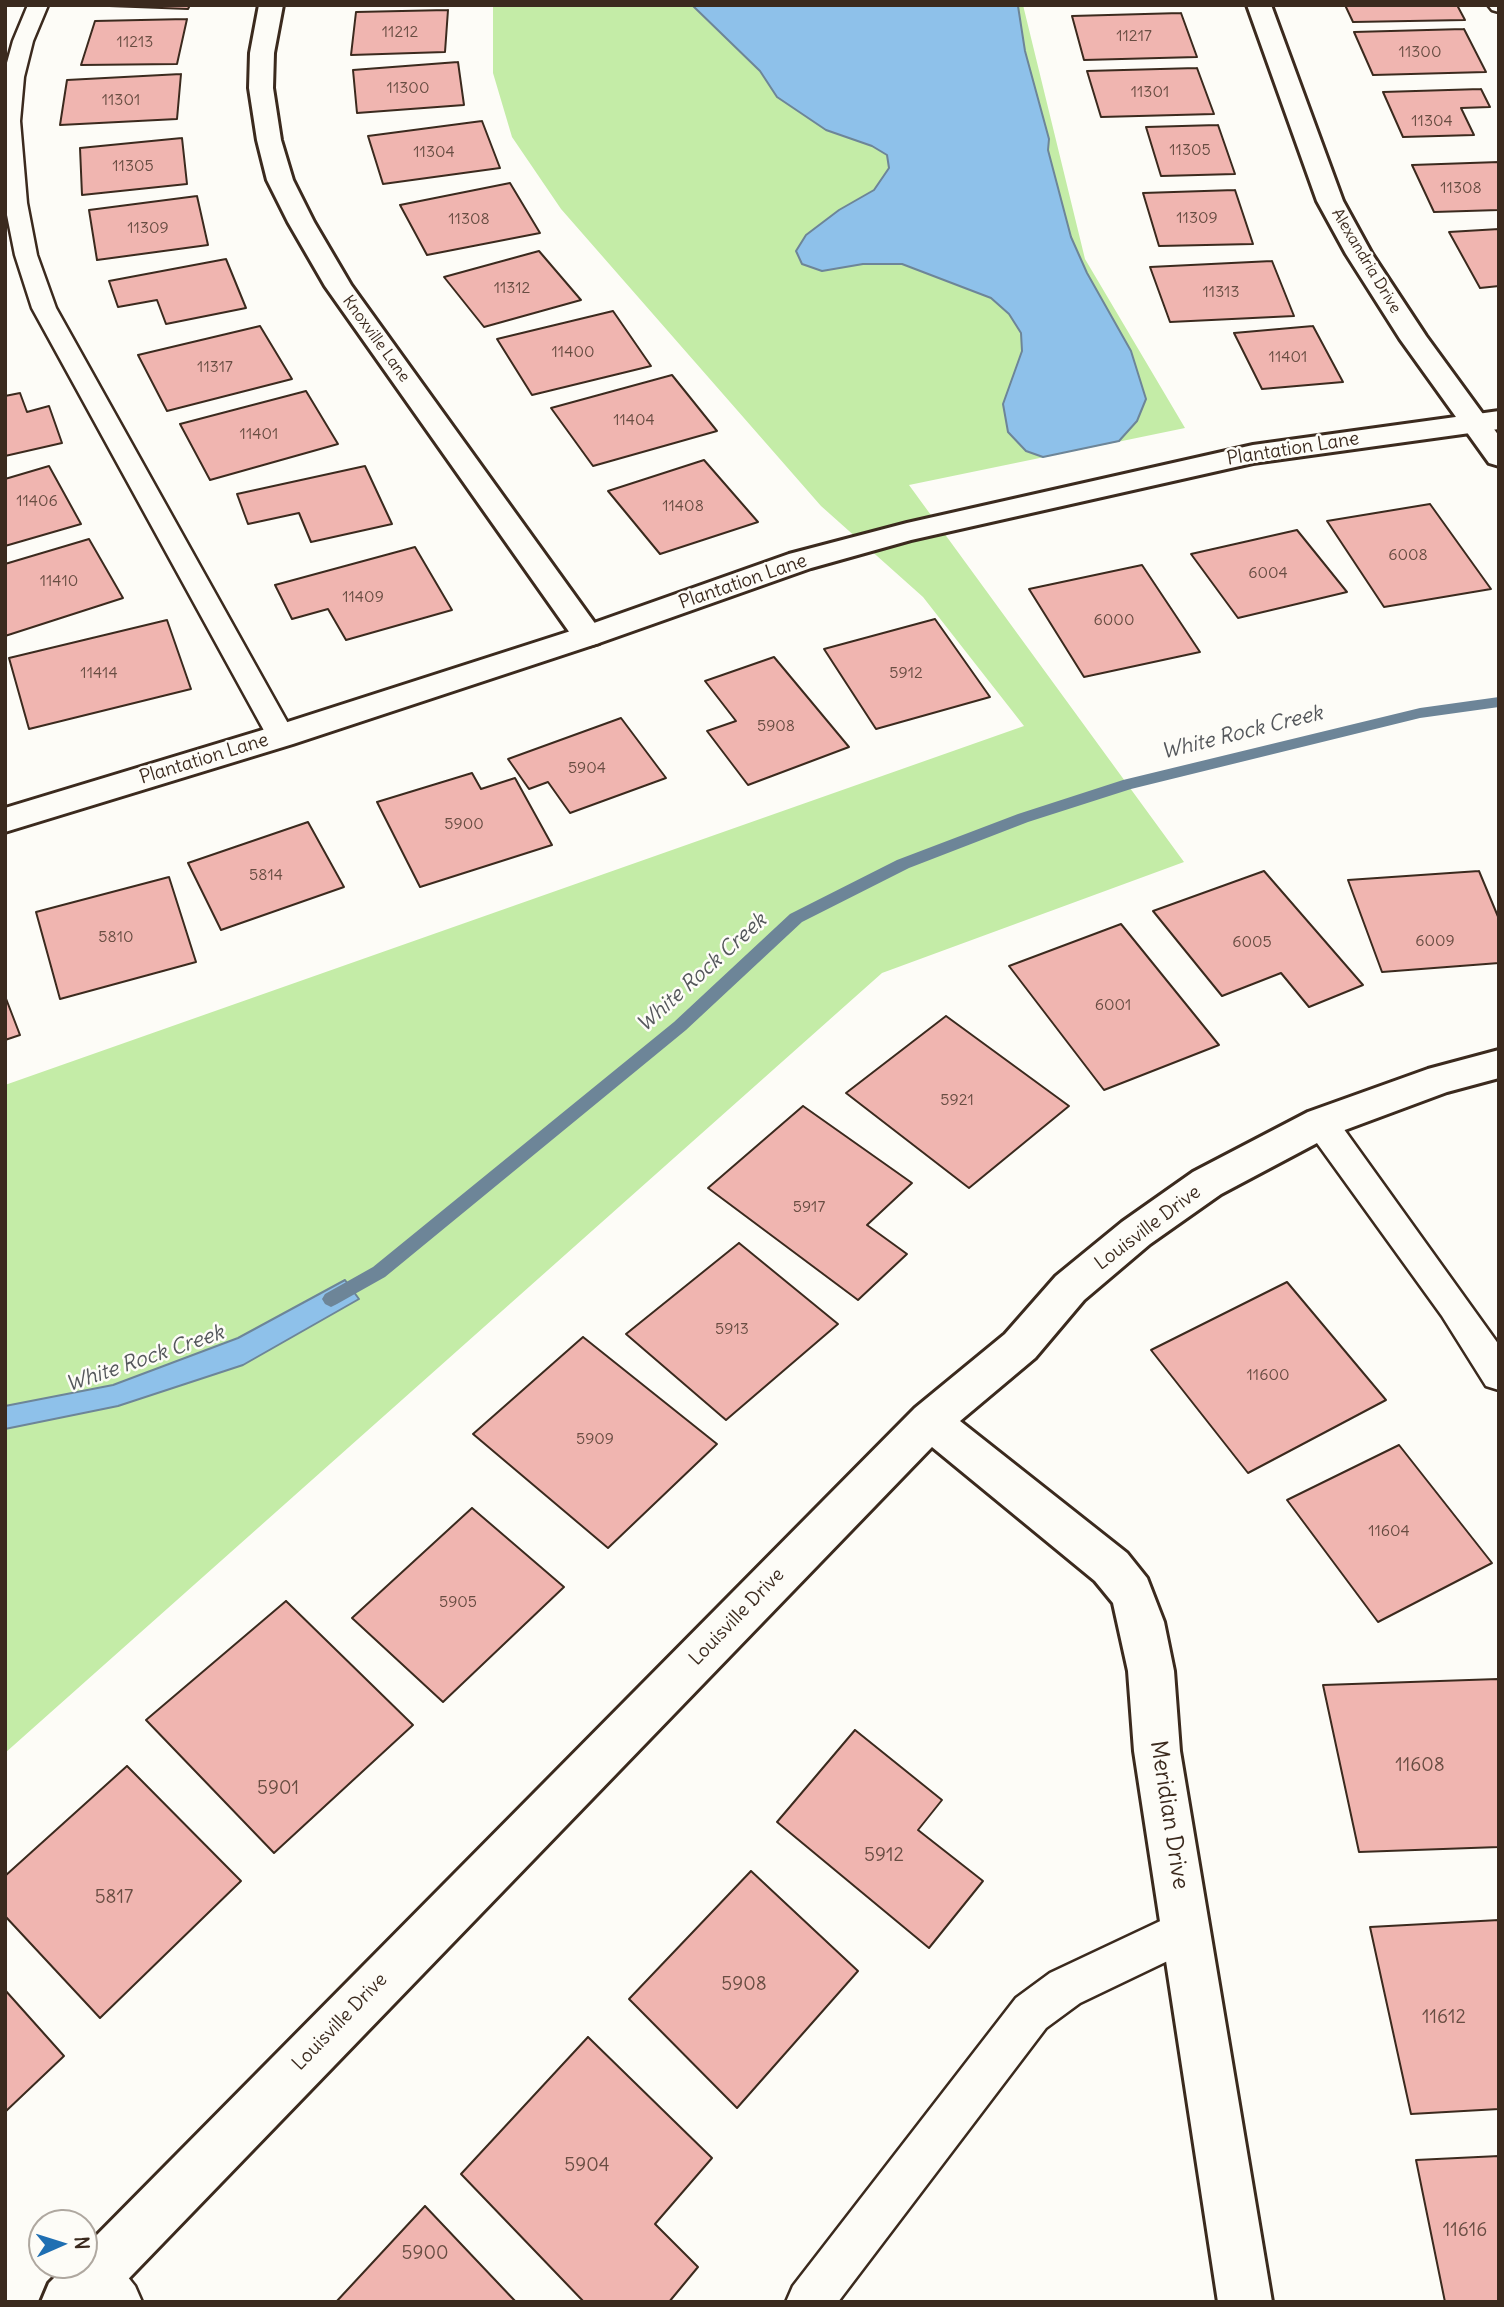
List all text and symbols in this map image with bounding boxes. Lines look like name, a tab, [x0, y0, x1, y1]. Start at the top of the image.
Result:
house number: 11212	[382, 22, 418, 42]
house number: 11217	[1116, 26, 1152, 46]
house number: 11213	[117, 32, 153, 52]
house number: 11300	[1399, 42, 1441, 62]
house number: 11300	[387, 78, 429, 98]
house number: 11301	[1131, 82, 1169, 102]
house number: 11301	[102, 90, 140, 110]
house number: 11304	[1411, 111, 1453, 131]
house number: 11305	[1169, 140, 1211, 160]
house number: 11304	[413, 142, 455, 162]
house number: 11305	[112, 156, 154, 176]
house number: 11308	[1440, 178, 1482, 198]
street label: Alexandria Drive	[1327, 205, 1405, 317]
house number: 11309	[1176, 208, 1218, 228]
house number: 11308	[448, 209, 490, 229]
house number: 11309	[127, 218, 169, 238]
house number: 11312	[494, 278, 530, 298]
house number: 11313	[1202, 282, 1240, 302]
street label: Knoxville Lane	[338, 292, 414, 386]
house number: 11400	[551, 342, 595, 362]
house number: 11401	[1269, 347, 1307, 367]
house number: 11317	[197, 357, 233, 377]
house number: 11404	[613, 410, 655, 430]
house number: 11401	[240, 424, 278, 444]
street label: Plantation Lane	[1225, 427, 1361, 471]
house number: 11406	[16, 491, 58, 511]
house number: 11408	[662, 496, 704, 516]
house number: 6008	[1388, 545, 1428, 565]
street label: Plantation Lane	[676, 549, 810, 615]
house number: 6004	[1248, 563, 1288, 583]
house number: 11410	[40, 571, 78, 591]
house number: 11409	[342, 587, 384, 607]
house number: 6000	[1094, 610, 1134, 630]
house number: 11414	[80, 663, 118, 683]
house number: 5912	[889, 663, 923, 683]
water label: White Rock Creek	[1159, 701, 1325, 765]
house number: 5908	[757, 716, 795, 736]
street label: Plantation Lane	[137, 729, 271, 789]
house number: 5904	[568, 758, 606, 778]
house number: 5900	[444, 814, 484, 834]
house number: 5814	[249, 865, 283, 885]
water label: White Rock Creek	[632, 908, 772, 1038]
house number: 5810	[98, 927, 134, 947]
house number: 6009	[1415, 931, 1455, 951]
house number: 6005	[1232, 932, 1272, 952]
house number: 6001	[1095, 995, 1131, 1015]
house number: 5921	[940, 1090, 974, 1110]
street label: Louisville Drive	[1091, 1181, 1205, 1275]
house number: 5917	[793, 1197, 825, 1217]
house number: 5913	[715, 1319, 749, 1339]
water label: White Rock Creek	[63, 1320, 227, 1398]
house number: 11600	[1247, 1365, 1289, 1385]
house number: 5909	[576, 1429, 614, 1449]
house number: 11604	[1368, 1521, 1410, 1541]
street label: Louisville Drive	[685, 1564, 789, 1670]
house number: 5905	[439, 1592, 477, 1612]
street label: Meridian Drive	[1144, 1739, 1194, 1891]
house number: 11608	[1395, 1755, 1445, 1777]
house number: 5901	[257, 1778, 299, 1800]
house number: 5912	[864, 1845, 904, 1867]
house number: 5817	[95, 1887, 133, 1909]
street label: Louisville Drive	[288, 1969, 392, 2075]
house number: 5908	[721, 1974, 767, 1996]
house number: 11612	[1422, 2007, 1466, 2029]
house number: 5904	[564, 2155, 610, 2177]
north arrow	[28, 2209, 98, 2279]
house number: 11616	[1443, 2220, 1487, 2242]
text: N	[70, 2236, 94, 2250]
house number: 5900	[402, 2243, 448, 2265]

